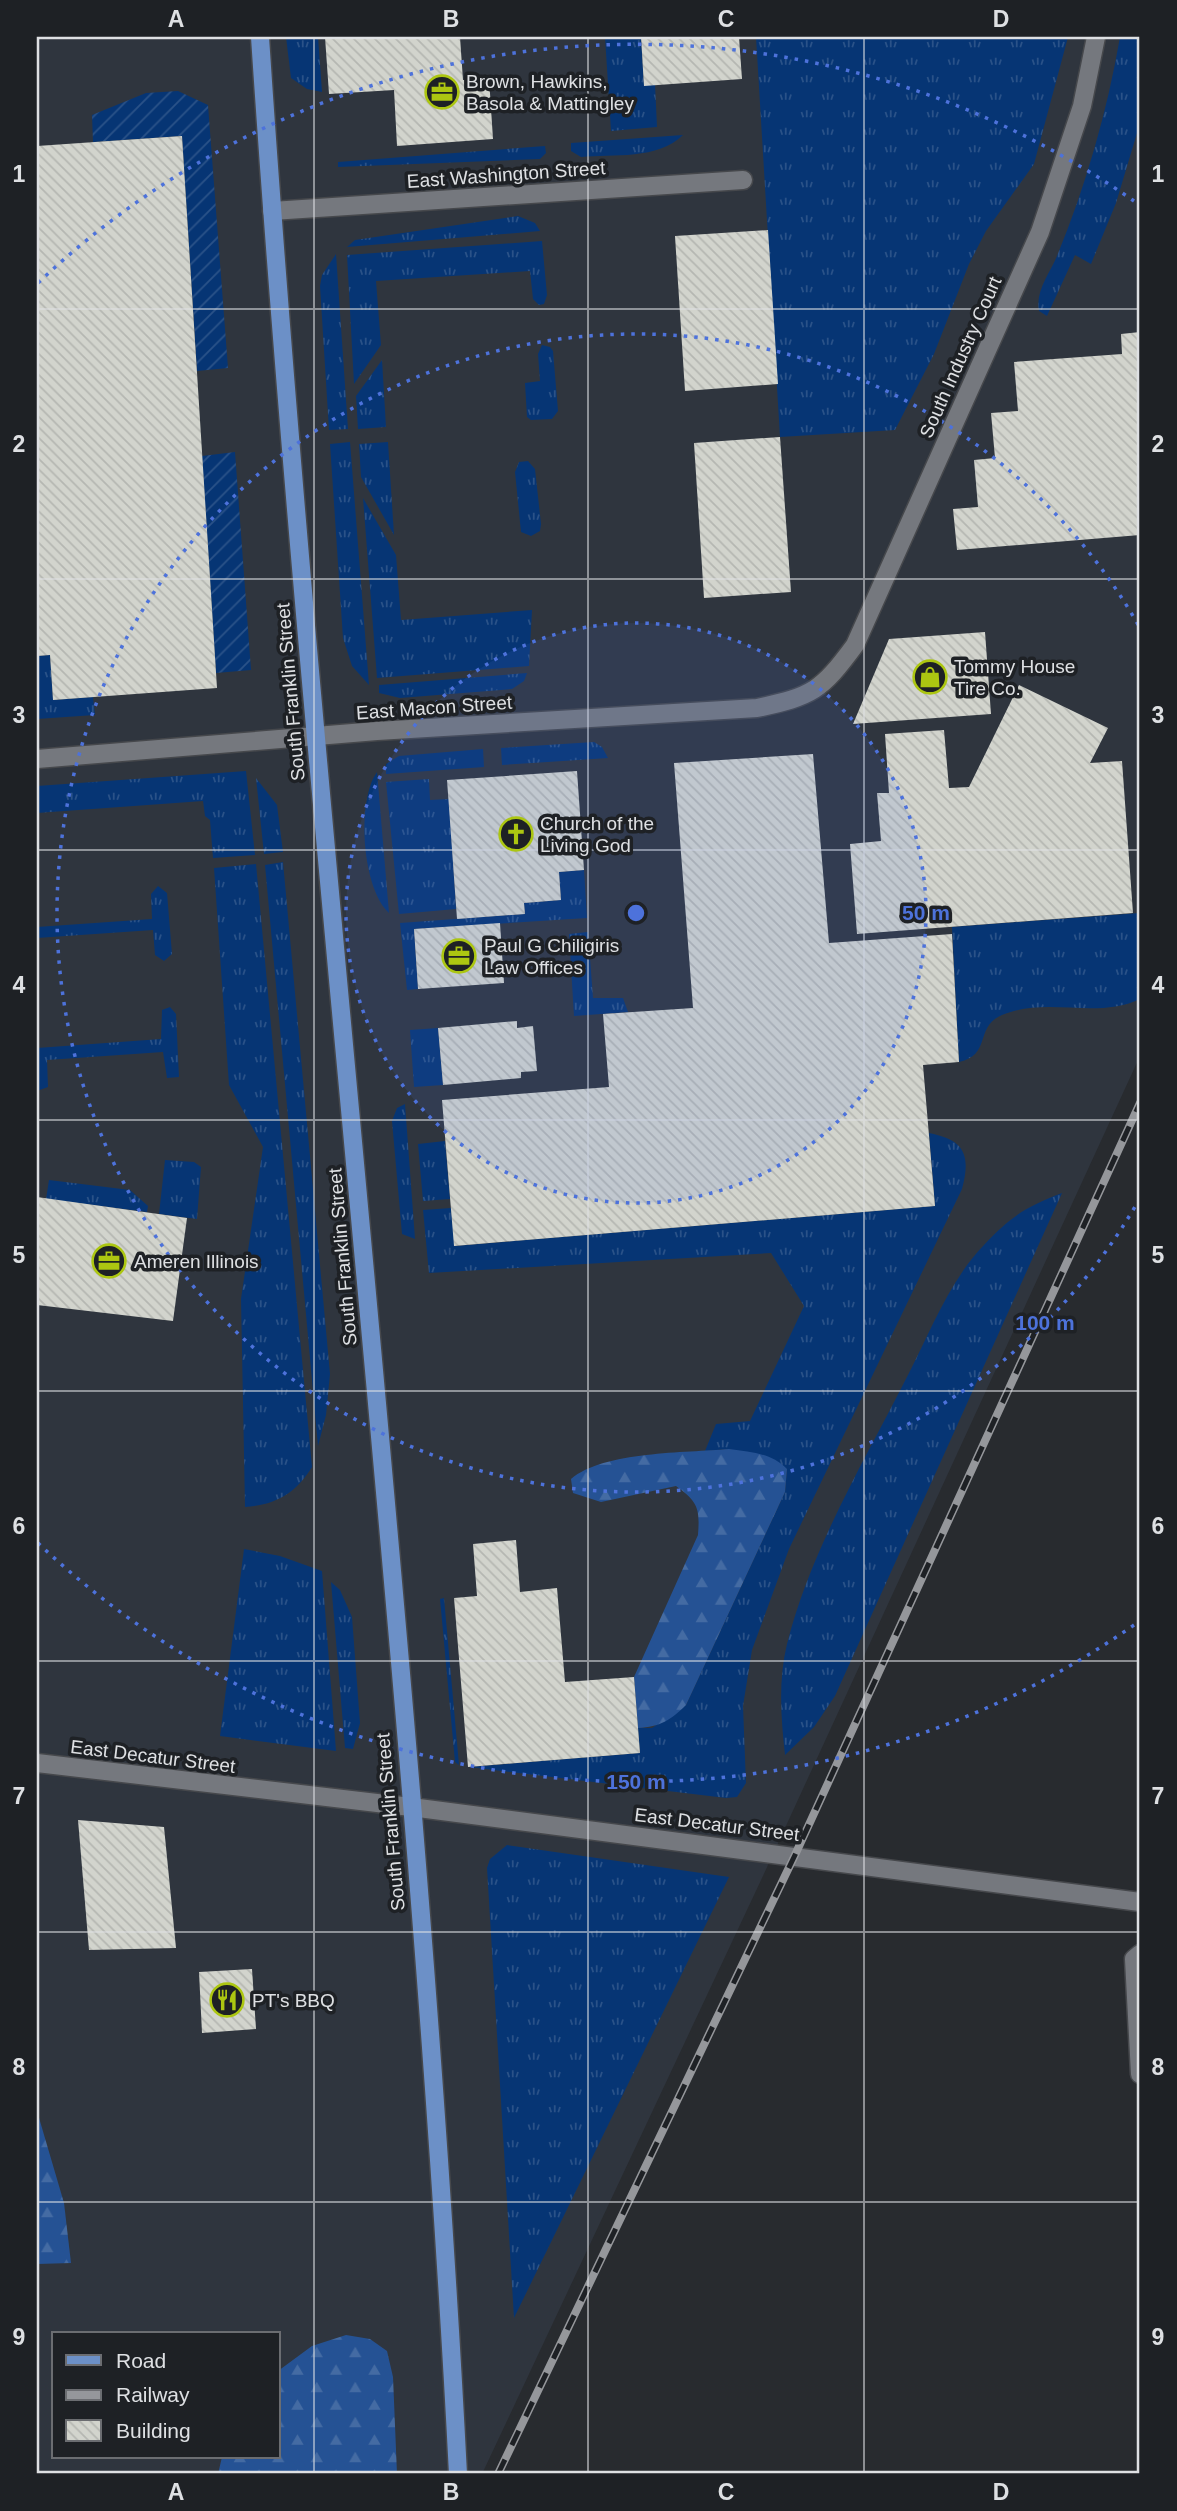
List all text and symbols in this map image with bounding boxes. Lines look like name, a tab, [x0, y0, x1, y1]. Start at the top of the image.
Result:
text: A	[168, 6, 184, 32]
text: B	[443, 6, 459, 32]
text: C	[718, 6, 734, 32]
text: D	[993, 6, 1009, 32]
place label: Brown, Hawkins, Basola & Mattingley	[466, 71, 634, 114]
office icon: Brown, Hawkins, Basola & Mattingley	[423, 73, 461, 111]
street label: East Washington Street	[406, 157, 607, 192]
text: 1	[13, 161, 26, 187]
text: 1	[1152, 161, 1165, 187]
street label: South Industry Court	[915, 273, 1006, 441]
text: 2	[13, 431, 25, 457]
text: 2	[1152, 431, 1164, 457]
street label: South Franklin Street	[272, 601, 309, 782]
place label: Tommy House Tire Co.	[954, 656, 1075, 699]
shop icon: Tommy House Tire Co.	[911, 658, 949, 696]
street label: East Macon Street	[355, 692, 513, 723]
text: 3	[13, 702, 25, 728]
text: 3	[1152, 702, 1164, 728]
place label: Church of the Living God	[540, 813, 654, 856]
church icon: Church of the Living God	[497, 815, 535, 853]
centre of rings	[624, 901, 648, 925]
text: 50 m	[902, 901, 950, 924]
place label: Paul G Chiligiris Law Offices	[484, 935, 619, 978]
office icon: Paul G Chiligiris Law Offices	[440, 937, 478, 975]
text: 4	[13, 972, 26, 998]
text: 4	[1152, 972, 1165, 998]
street label: South Franklin Street	[324, 1166, 361, 1347]
text: 5	[13, 1242, 26, 1268]
office icon: Ameren Illinois	[90, 1242, 128, 1280]
text: 5	[1152, 1242, 1165, 1268]
place label: Ameren Illinois	[134, 1251, 259, 1272]
text: 100 m	[1015, 1311, 1075, 1334]
text: 6	[13, 1513, 25, 1539]
text: 6	[1152, 1513, 1164, 1539]
street label: South Franklin Street	[372, 1731, 409, 1912]
street label: East Decatur Street	[69, 1736, 237, 1777]
text: 150 m	[606, 1770, 666, 1793]
text: 7	[13, 1783, 25, 1809]
text: 7	[1152, 1783, 1164, 1809]
street label: East Decatur Street	[633, 1804, 801, 1845]
restaurant icon: PT's BBQ	[208, 1981, 246, 2019]
place label: PT's BBQ	[252, 1990, 335, 2011]
text: 8	[13, 2054, 26, 2080]
text: 8	[1152, 2054, 1165, 2080]
text: 9	[13, 2324, 25, 2350]
text: 9	[1152, 2324, 1164, 2350]
legend	[52, 2332, 280, 2458]
text: Road	[116, 2349, 166, 2372]
text: Railway	[116, 2383, 190, 2406]
text: Building	[116, 2419, 191, 2442]
text: A	[168, 2479, 184, 2505]
text: B	[443, 2479, 459, 2505]
text: C	[718, 2479, 734, 2505]
text: D	[993, 2479, 1009, 2505]

